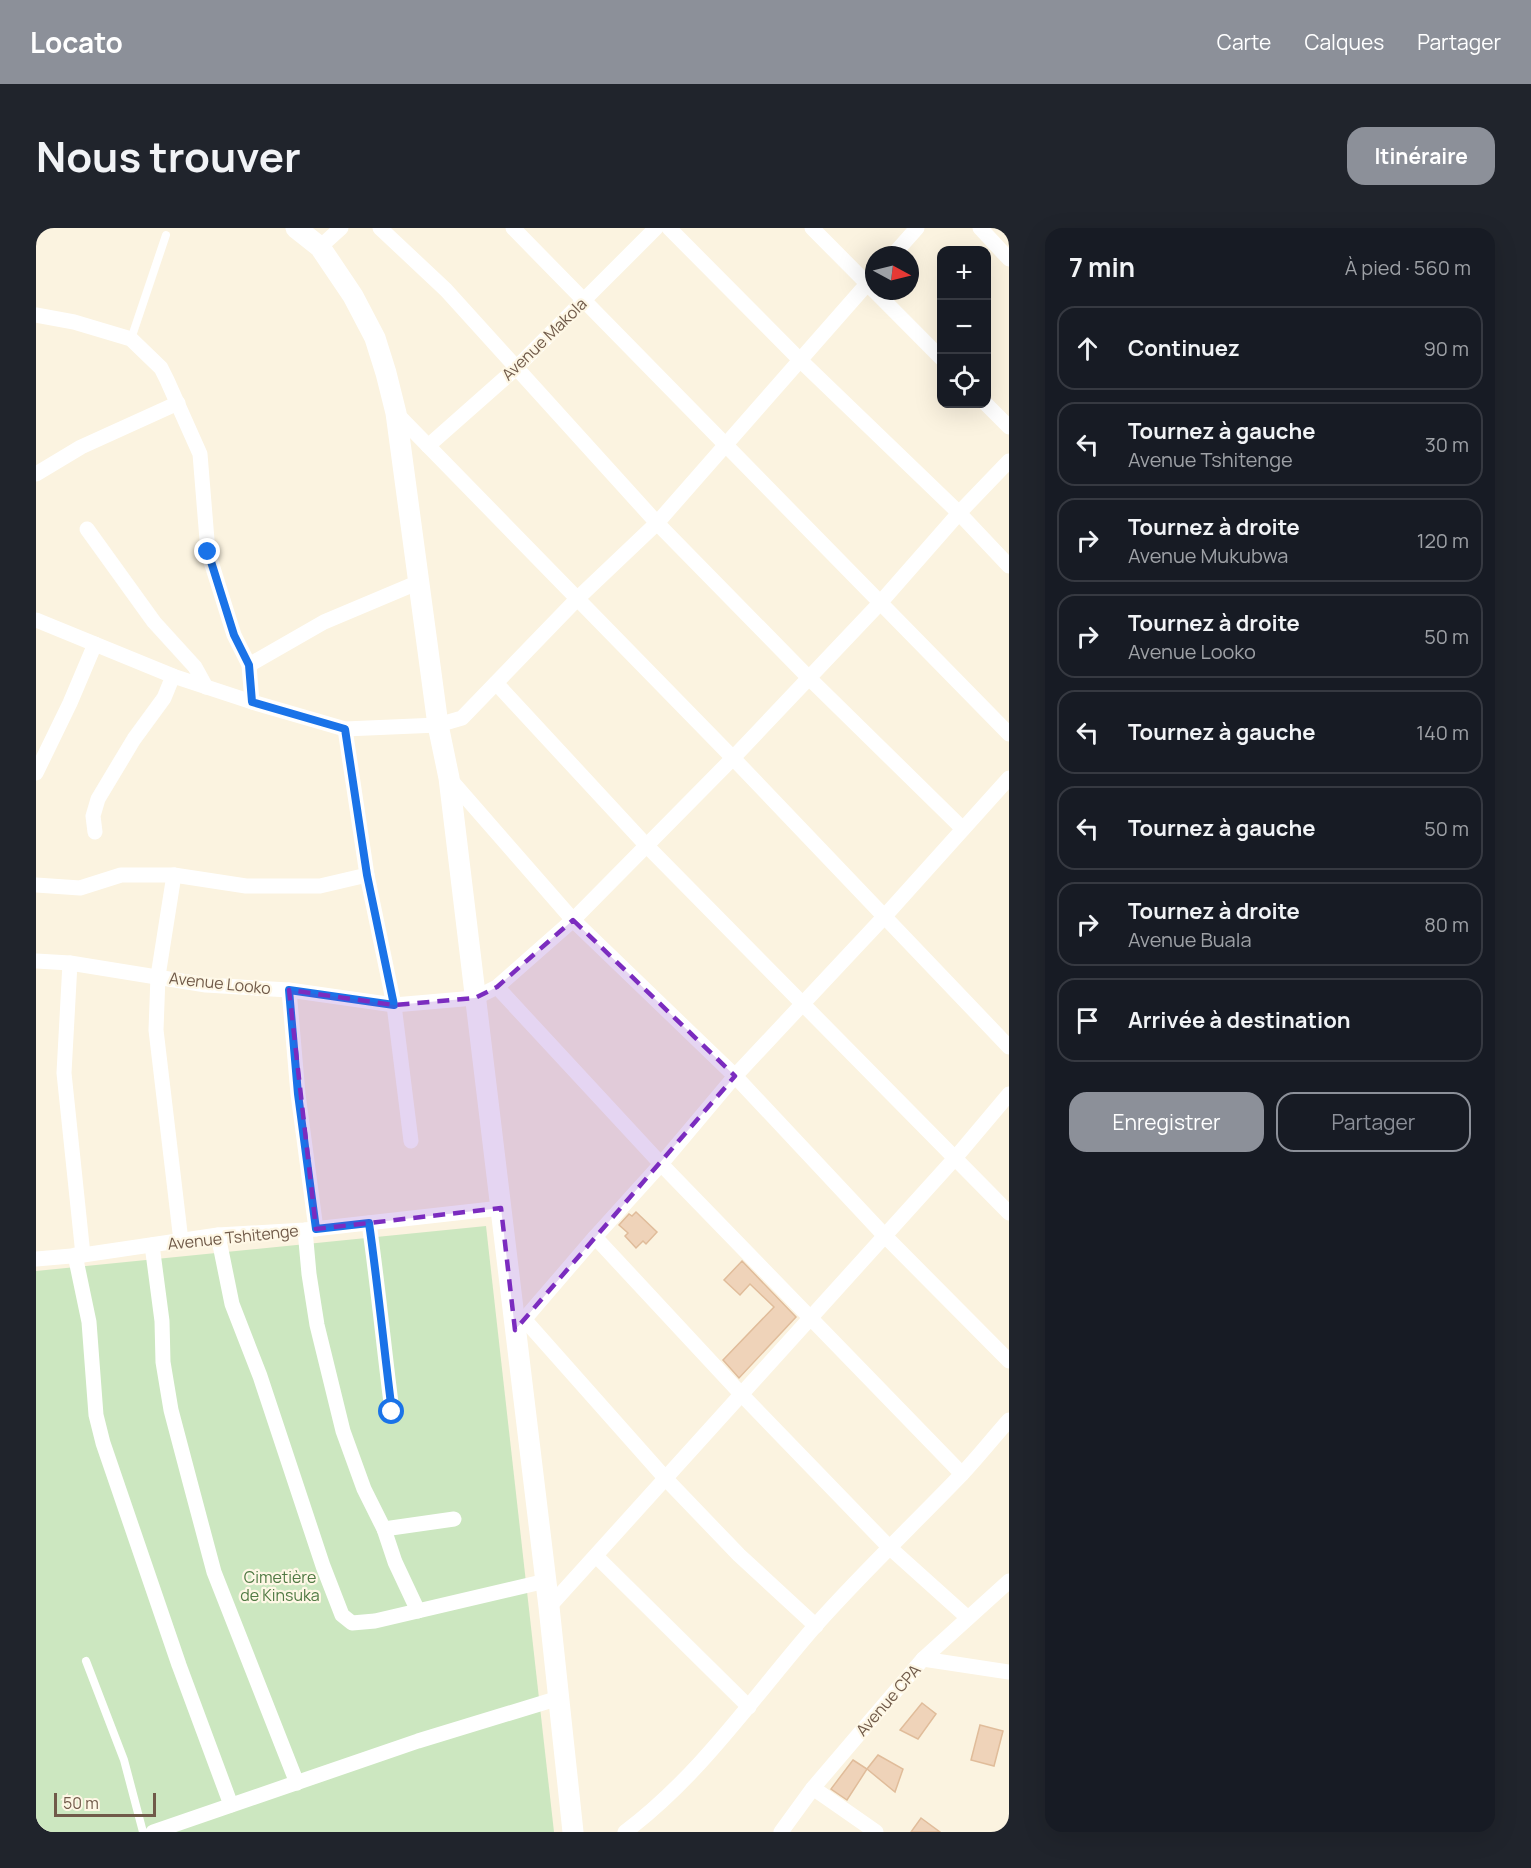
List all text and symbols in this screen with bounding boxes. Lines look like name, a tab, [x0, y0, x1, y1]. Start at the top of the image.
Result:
text: Locato	[30, 23, 123, 61]
text: Carte	[1217, 28, 1271, 56]
text: Calques	[1304, 28, 1384, 56]
text: Partager	[1417, 28, 1501, 56]
text: Nous trouver	[36, 127, 301, 185]
button: Itinéraire	[1347, 127, 1495, 185]
north arrow	[865, 246, 919, 300]
map controls	[937, 246, 991, 408]
button: +	[937, 246, 991, 300]
text: 7 min	[1069, 249, 1135, 285]
text: À pied · 560 m	[1345, 254, 1471, 281]
street label: Avenue Makola	[497, 293, 591, 385]
button: −	[937, 300, 991, 354]
icon: ahead	[1071, 332, 1104, 365]
text: Continuez	[1128, 333, 1240, 363]
text: 90 m	[1423, 335, 1469, 362]
button: locate	[937, 354, 991, 408]
text: Tournez à gauche	[1128, 416, 1315, 446]
icon: left	[1071, 428, 1104, 461]
text: 30 m	[1425, 431, 1469, 458]
text: Avenue Tshitenge	[1128, 446, 1293, 473]
text: Tournez à droite	[1128, 512, 1300, 542]
icon: right	[1071, 524, 1104, 557]
text: 120 m	[1417, 527, 1469, 554]
route end	[194, 538, 220, 564]
text: Avenue Mukubwa	[1128, 542, 1288, 569]
text: Tournez à droite	[1128, 608, 1300, 638]
icon: right	[1071, 620, 1104, 653]
text: 50 m	[1424, 623, 1469, 650]
text: Avenue Looko	[1128, 638, 1256, 665]
icon: left	[1071, 716, 1104, 749]
text: Tournez à gauche	[1128, 717, 1315, 747]
text: 140 m	[1416, 719, 1469, 746]
icon: left	[1071, 812, 1104, 845]
text: Tournez à gauche	[1128, 813, 1315, 843]
text: 50 m	[1424, 815, 1469, 842]
text: Tournez à droite	[1128, 896, 1300, 926]
icon: right	[1071, 908, 1104, 941]
text: 80 m	[1424, 911, 1469, 938]
text: Avenue Buala	[1128, 926, 1252, 953]
street label: Avenue Looko	[168, 967, 272, 999]
icon: arrive	[1071, 1004, 1104, 1037]
text: Arrivée à destination	[1128, 1005, 1351, 1035]
button: Enregistrer	[1069, 1092, 1264, 1152]
button: Partager	[1276, 1092, 1471, 1152]
street label: Avenue Tshitenge	[166, 1219, 300, 1255]
route start	[378, 1398, 404, 1424]
park label: Cimetière de Kinsuka	[240, 1566, 320, 1606]
street label: Avenue CPA	[851, 1659, 925, 1741]
scale bar	[54, 1790, 156, 1818]
text: 50 m	[63, 1792, 99, 1814]

